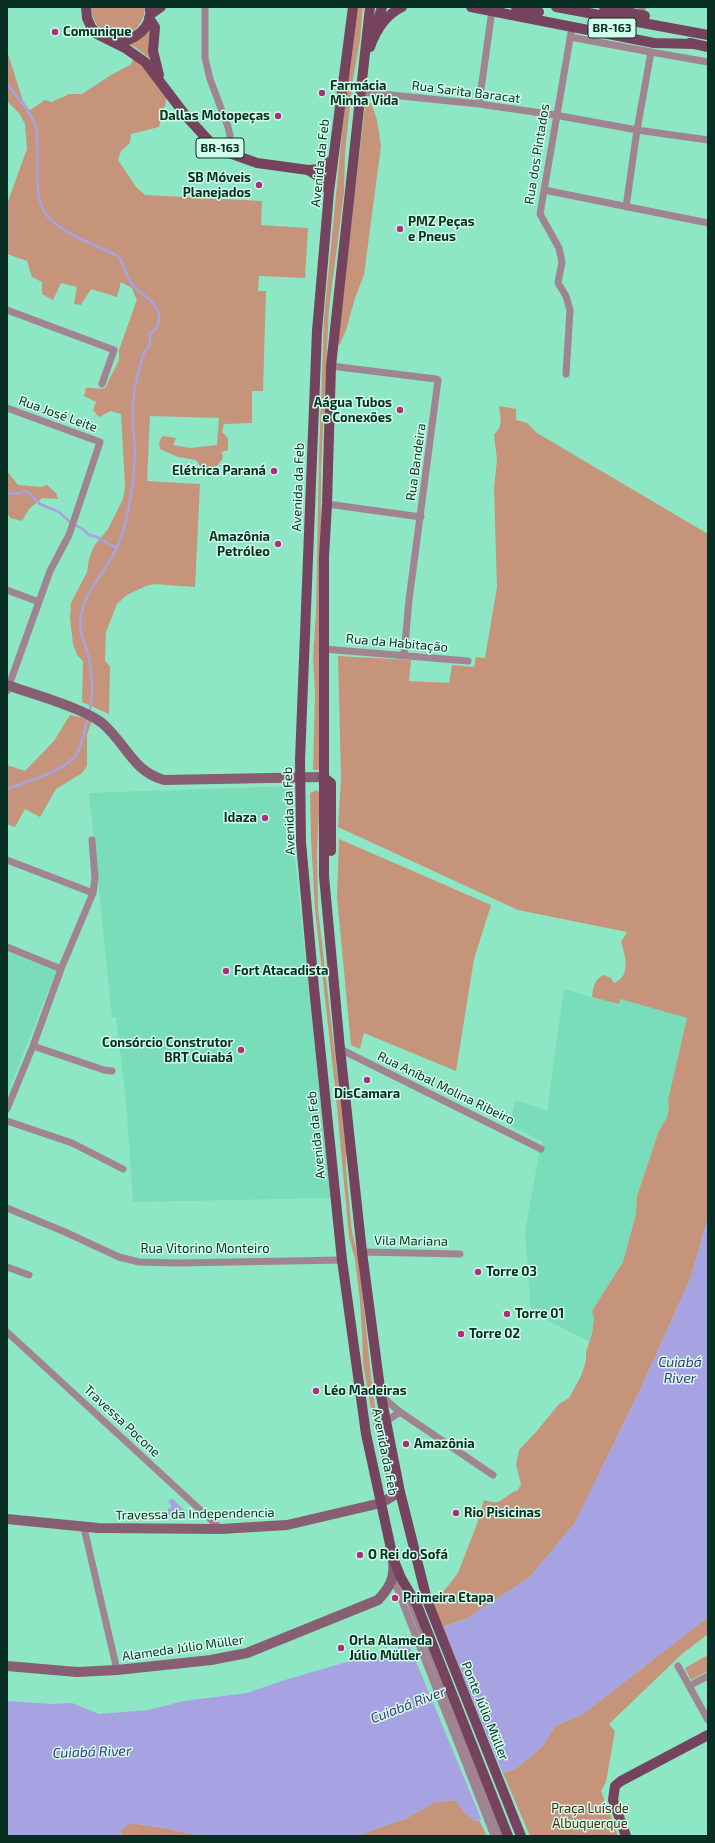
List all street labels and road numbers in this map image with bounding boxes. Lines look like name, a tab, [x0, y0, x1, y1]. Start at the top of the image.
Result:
road number: BR-163	[588, 18, 636, 38]
street label: Rua Sarita Baracat	[411, 78, 521, 106]
street label: Rua dos Pintados	[521, 103, 553, 205]
street label: Avenida da Feb	[308, 118, 332, 208]
road number: BR-163	[196, 138, 244, 158]
street label: Rua José Leite	[17, 393, 99, 435]
street label: Rua Bandeira	[403, 422, 429, 502]
street label: Avenida da Feb	[289, 442, 307, 532]
street label: Rua da Habitação	[345, 631, 449, 655]
street label: Avenida da Feb	[280, 766, 298, 856]
street label: Rua Aníbal Molina Ribeiro	[375, 1048, 517, 1128]
street label: Avenida da Feb	[304, 1090, 328, 1180]
street label: Vila Mariana	[374, 1233, 448, 1249]
street label: Rua Vitorino Monteiro	[140, 1241, 270, 1257]
street label: Travessa Pocone	[81, 1382, 163, 1460]
street label: Avenida da Feb	[369, 1407, 401, 1497]
street label: Travessa da Independencia	[115, 1505, 275, 1523]
street label: Alameda Júlio Müller	[121, 1632, 245, 1664]
street label: Ponte Júlio Müller	[458, 1659, 512, 1763]

